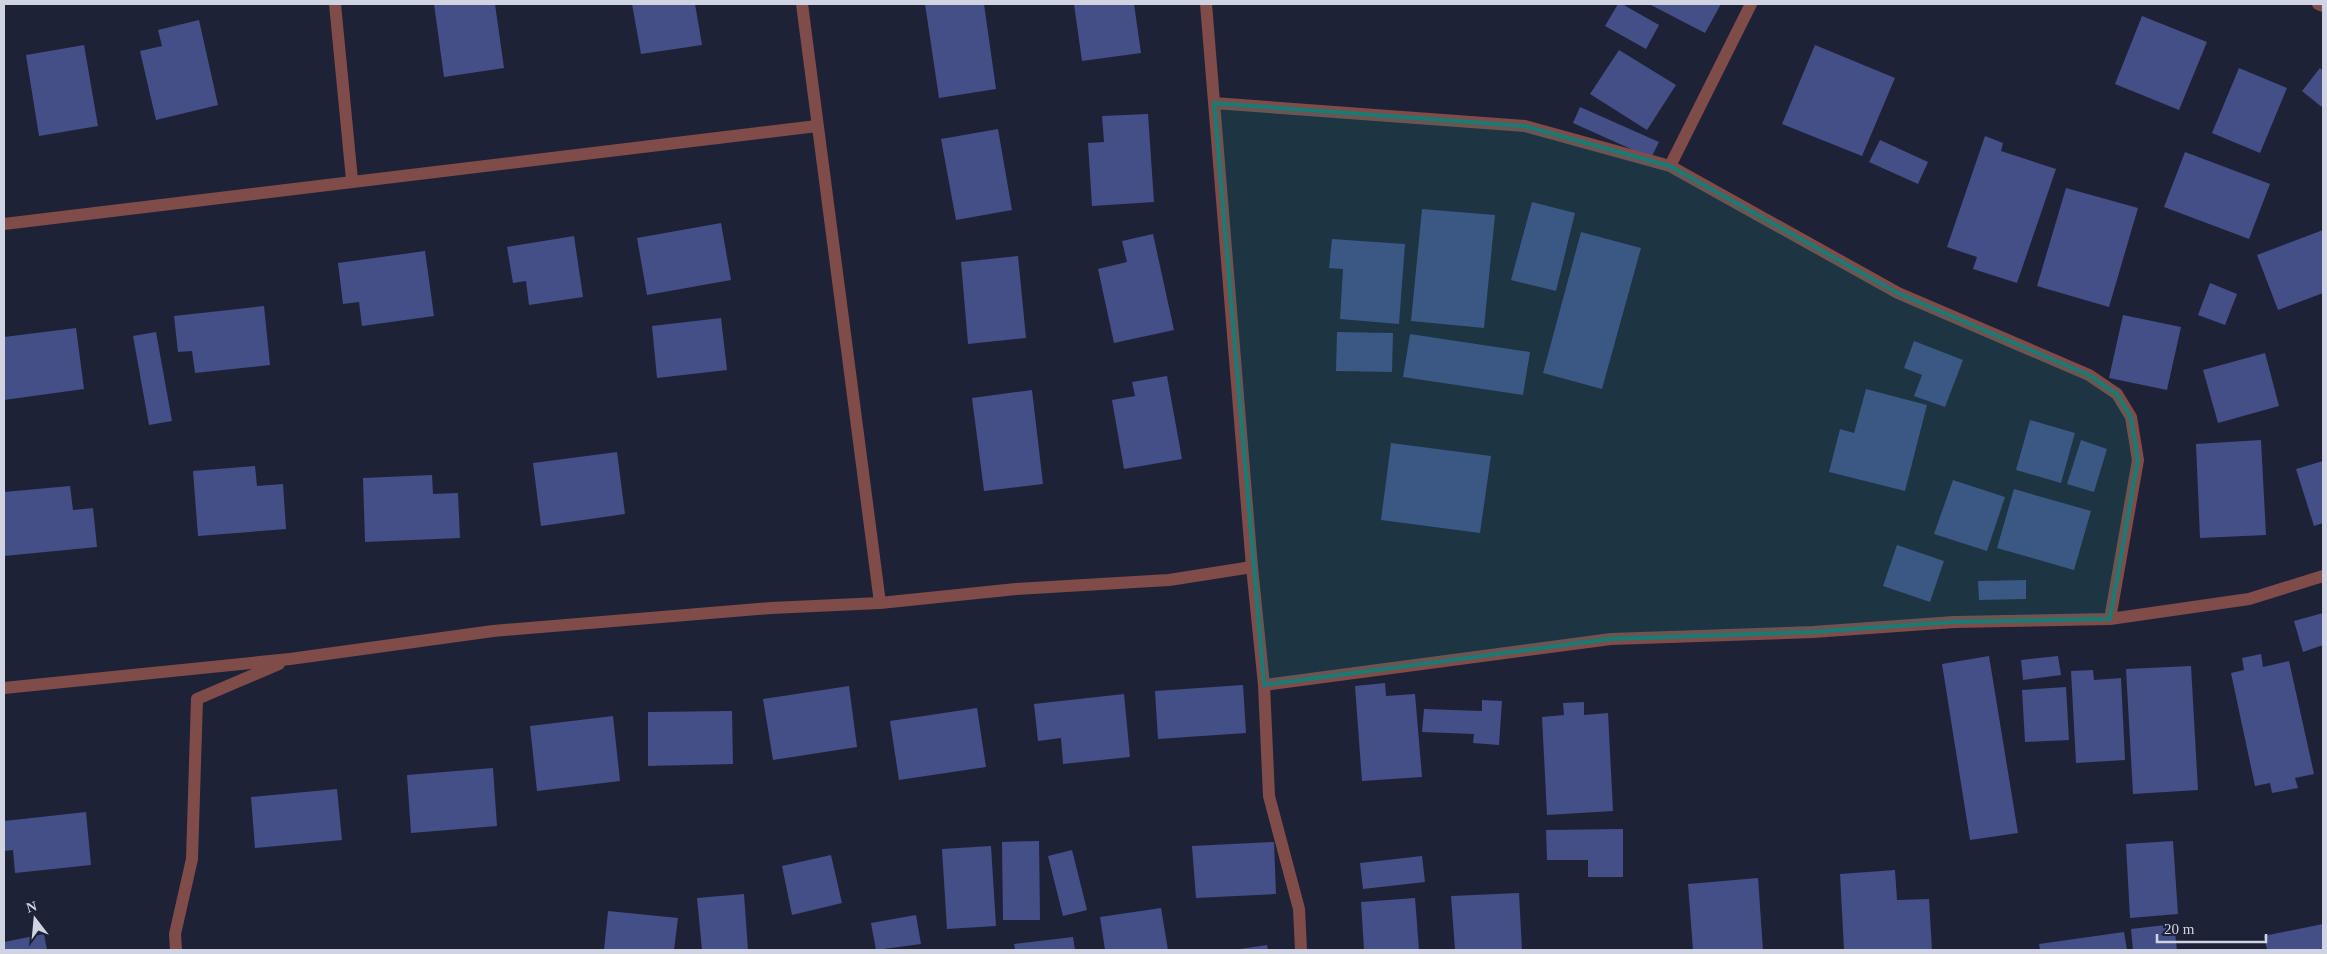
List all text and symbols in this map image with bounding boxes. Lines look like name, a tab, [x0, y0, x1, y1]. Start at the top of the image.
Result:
north arrow	[10, 894, 60, 944]
text: N	[25, 898, 38, 916]
scale bar	[2157, 912, 2266, 944]
text: 20 m	[2164, 921, 2195, 937]

